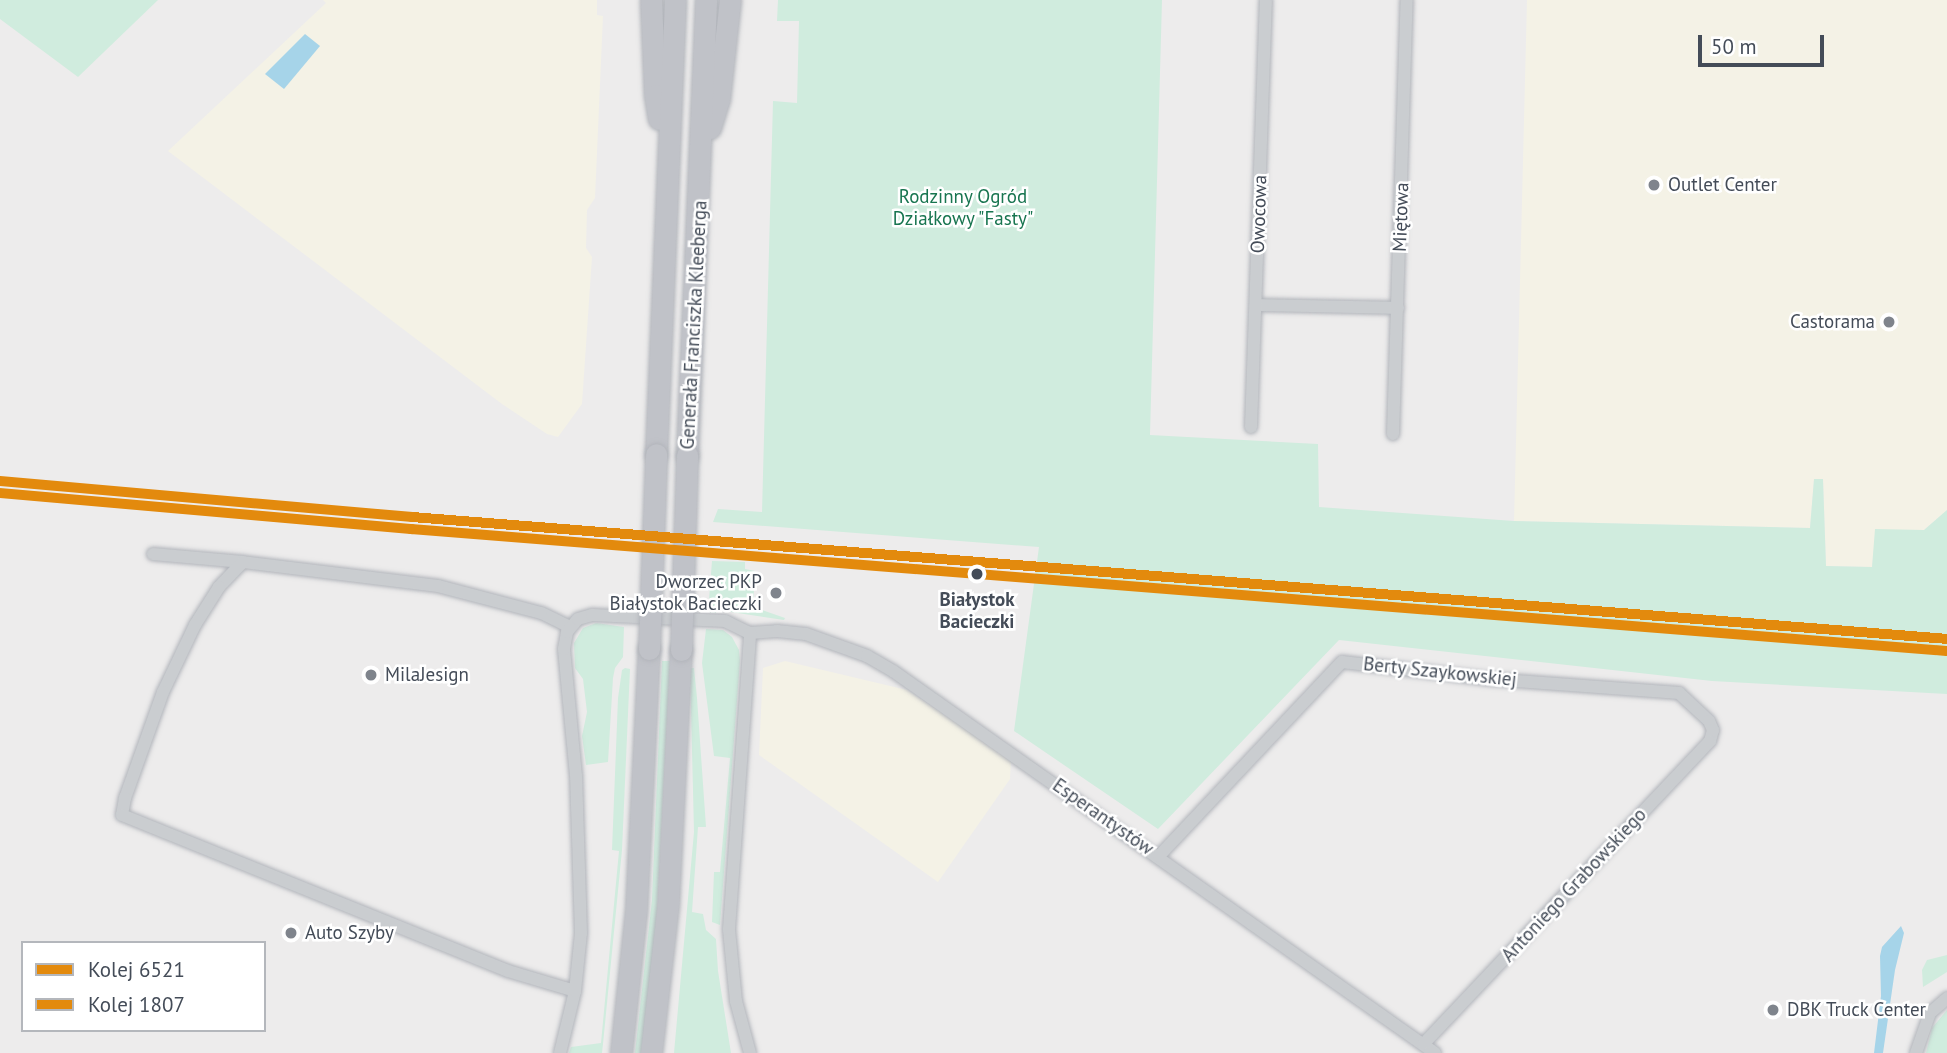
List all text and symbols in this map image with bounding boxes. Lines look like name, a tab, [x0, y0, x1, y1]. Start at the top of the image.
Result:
scale bar	[1702, 21, 1828, 65]
text: 50 m	[1711, 33, 1757, 60]
street label: Owocowa	[1246, 174, 1272, 254]
place label: Outlet Center	[1668, 174, 1777, 196]
marker: Outlet Center	[1646, 177, 1662, 193]
street label: Miętowa	[1388, 182, 1414, 252]
park label: Rodzinny Ogród Działkowy "Fasty"	[892, 186, 1034, 230]
street label: Generała Franciszka Kleeberga	[676, 200, 712, 450]
place label: Castorama	[1790, 311, 1875, 333]
marker: Castorama	[1881, 314, 1897, 330]
marker: Białystok Bacieczki	[966, 563, 988, 585]
place label: Dworzec PKP Białystok Bacieczki	[609, 571, 762, 615]
marker: Dworzec PKP Białystok Bacieczki	[768, 585, 784, 601]
place label: Białystok Bacieczki	[940, 589, 1014, 633]
street label: Berty Szaykowskiej	[1362, 653, 1518, 691]
place label: MilaJesign	[385, 664, 469, 686]
marker: MilaJesign	[363, 667, 379, 683]
street label: Esperantystów	[1048, 774, 1158, 860]
street label: Antoniego Grabowskiego	[1497, 803, 1651, 967]
place label: Auto Szyby	[305, 922, 394, 944]
marker: Auto Szyby	[283, 925, 299, 941]
legend	[21, 941, 266, 1032]
text: Kolej 6521	[88, 956, 185, 983]
text: Kolej 1807	[88, 991, 185, 1018]
place label: DBK Truck Center	[1787, 999, 1928, 1021]
marker: DBK Truck Center	[1765, 1002, 1781, 1018]

